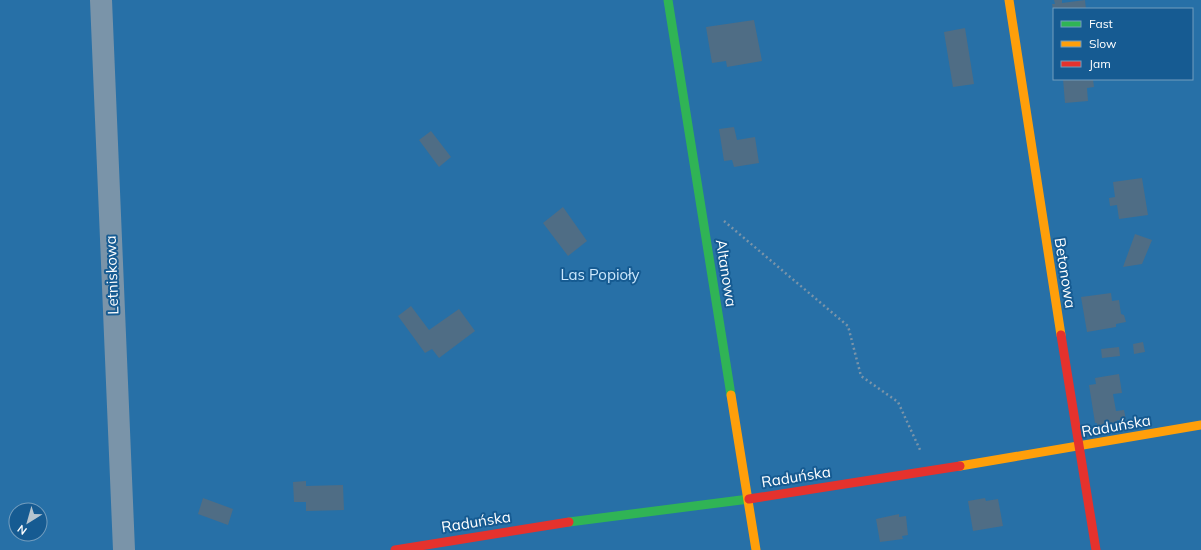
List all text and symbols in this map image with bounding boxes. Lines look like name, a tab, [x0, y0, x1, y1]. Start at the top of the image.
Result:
legend	[1053, 8, 1193, 80]
text: Fast	[1089, 16, 1113, 31]
text: Slow	[1089, 36, 1117, 51]
text: Jam	[1089, 56, 1111, 71]
street label: Letniskowa	[101, 235, 122, 315]
street label: Betonowa	[1051, 236, 1080, 310]
street label: Altanowa	[712, 238, 741, 308]
park label: Las Popioły	[560, 265, 640, 284]
street label: Raduńska	[1080, 410, 1152, 441]
street label: Raduńska	[760, 462, 832, 491]
north arrow	[8, 502, 48, 542]
street label: Raduńska	[440, 507, 512, 536]
text: N	[14, 522, 30, 538]

